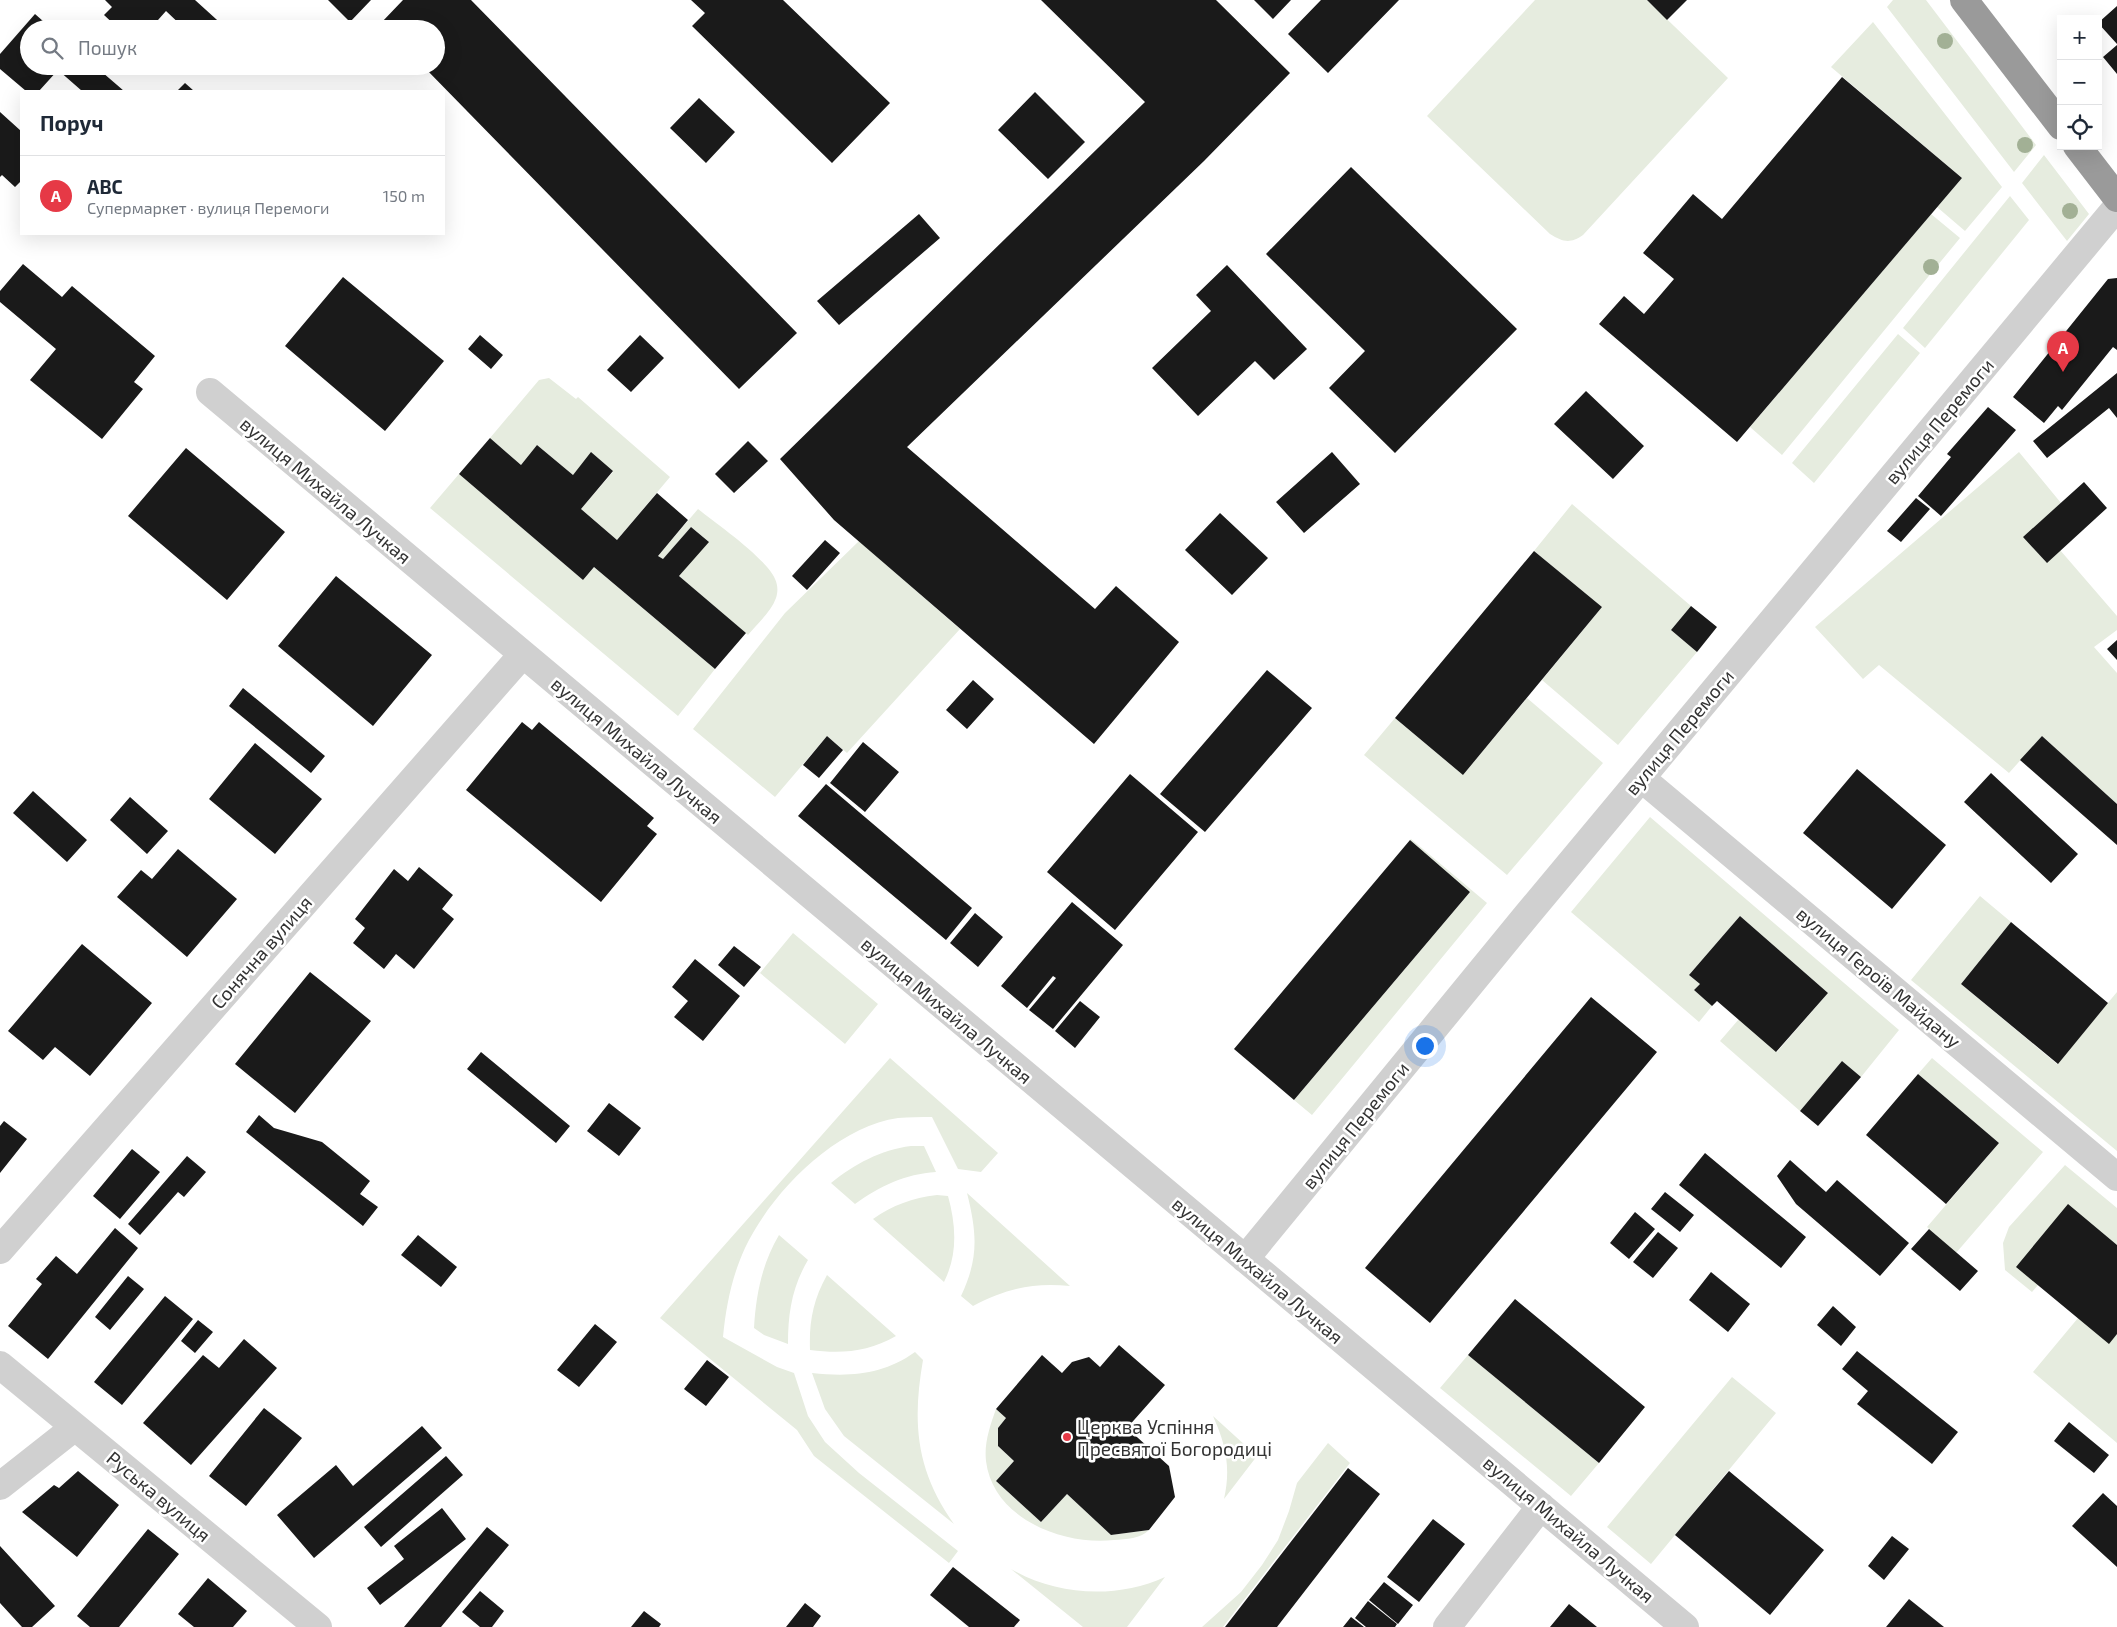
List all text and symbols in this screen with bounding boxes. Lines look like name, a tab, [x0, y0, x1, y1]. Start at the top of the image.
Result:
map controls	[2057, 15, 2102, 150]
button: +	[2057, 15, 2102, 60]
search box	[20, 20, 445, 75]
icon: search	[38, 34, 66, 62]
text: Пошук	[78, 36, 137, 59]
button: −	[2057, 60, 2102, 105]
button: locate	[2057, 105, 2102, 150]
text: Поруч	[40, 110, 103, 135]
text: ABC	[87, 175, 123, 198]
text: A	[51, 186, 61, 205]
text: 150 m	[383, 186, 425, 205]
text: Супермаркет · вулиця Перемоги	[87, 198, 329, 217]
pin: A	[2047, 331, 2079, 372]
street label: вулиця Перемоги	[1880, 354, 1999, 489]
street label: вулиця Михайла Лучкая	[235, 412, 416, 569]
street label: вулиця Перемоги	[1620, 665, 1739, 800]
street label: вулиця Михайла Лучкая	[546, 672, 727, 829]
street label: Сонячна вулиця	[206, 891, 317, 1014]
street label: вулиця Героїв Майдану	[1792, 902, 1966, 1053]
street label: вулиця Михайла Лучкая	[856, 932, 1037, 1089]
your location	[1412, 1033, 1438, 1059]
street label: вулиця Перемоги	[1297, 1057, 1414, 1194]
street label: вулиця Михайла Лучкая	[1167, 1192, 1348, 1349]
place label: Церква Успіння Пресвятої Богородиці	[1077, 1415, 1272, 1460]
marker: Церква Успіння Пресвятої Богородиці	[1061, 1431, 1073, 1443]
street label: Руська вулиця	[102, 1446, 216, 1547]
street label: вулиця Михайла Лучкая	[1478, 1451, 1659, 1608]

